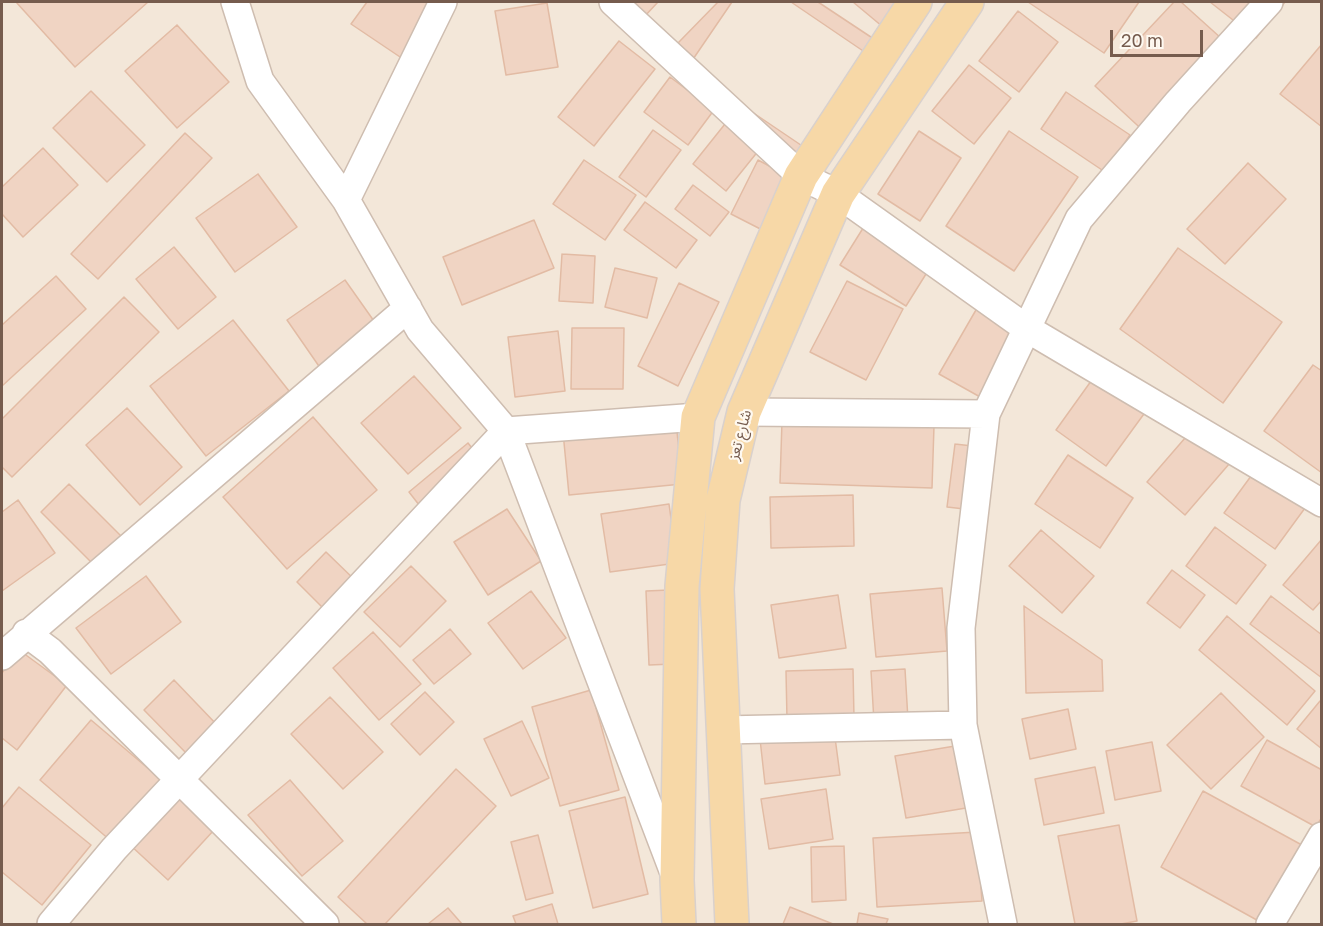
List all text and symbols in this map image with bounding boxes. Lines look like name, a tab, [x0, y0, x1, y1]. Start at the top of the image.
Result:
scale bar	[1113, 18, 1206, 56]
text: 20 m	[1121, 29, 1163, 51]
street label: شارع تعز	[725, 408, 755, 462]

